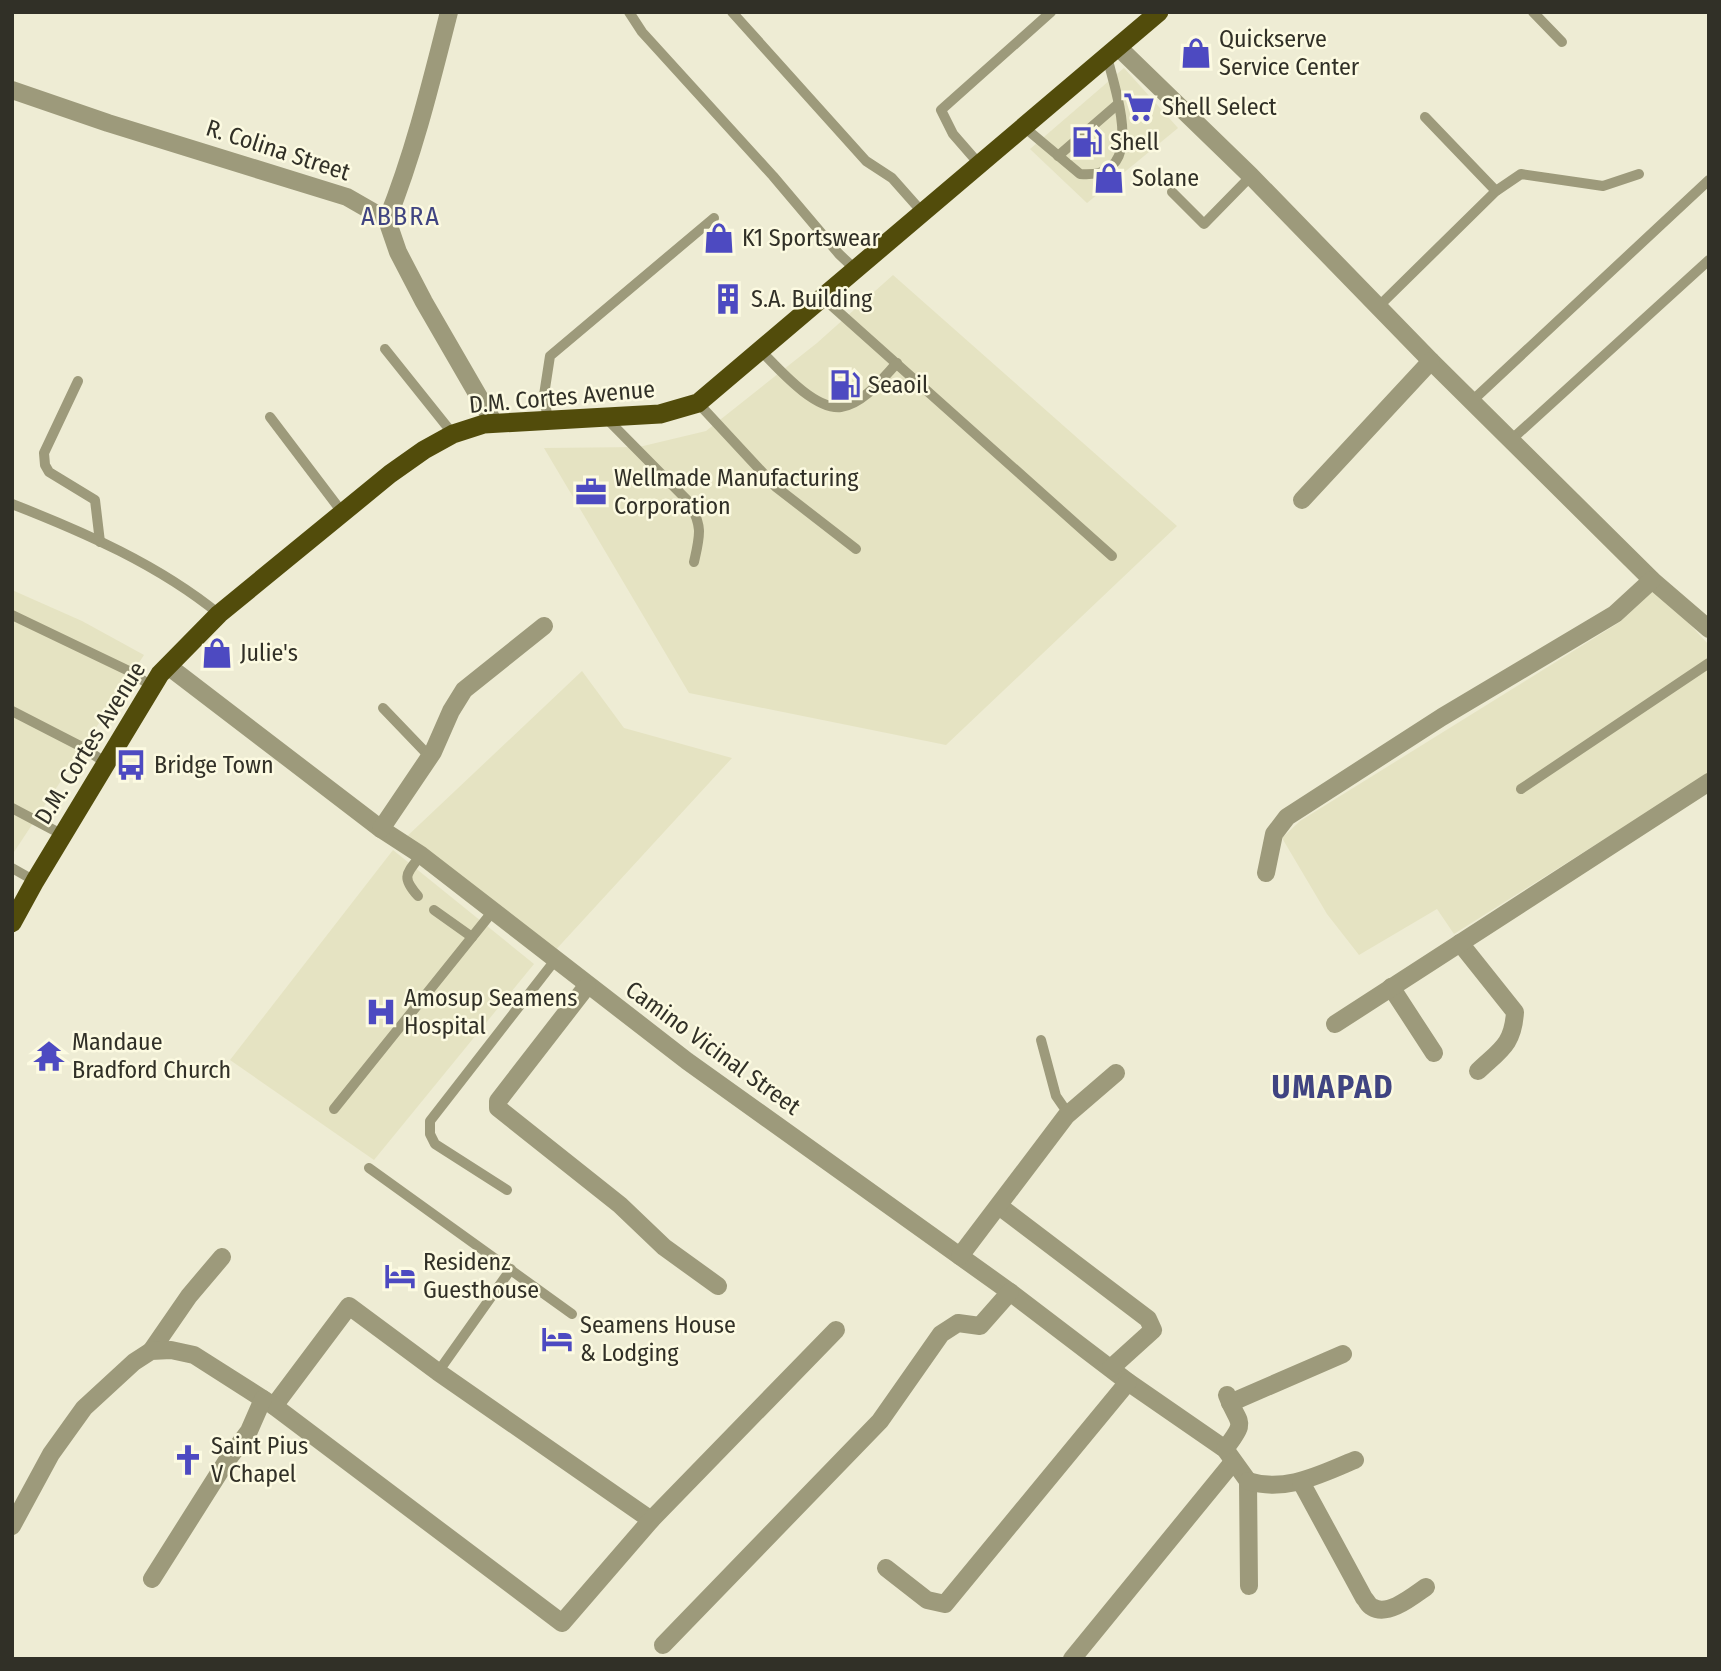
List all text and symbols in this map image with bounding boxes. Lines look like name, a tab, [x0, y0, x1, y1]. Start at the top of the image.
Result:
place label: Quickserve Service Center	[1219, 25, 1360, 81]
shop icon: Quickserve Service Center	[1179, 36, 1213, 70]
supermarket icon: Shell Select	[1122, 90, 1156, 124]
place label: Shell Select	[1162, 93, 1277, 121]
street label: R. Colina Street	[203, 114, 354, 186]
fuel station icon: Shell	[1070, 125, 1104, 159]
place label: Shell	[1110, 128, 1159, 156]
shop icon: Solane	[1092, 161, 1126, 195]
place label: Solane	[1132, 164, 1199, 192]
district label: ABBRA	[361, 201, 441, 232]
shop icon: K1 Sportswear	[702, 221, 736, 255]
place label: K1 Sportswear	[742, 224, 880, 252]
building icon: S.A. Building	[711, 282, 745, 316]
place label: S.A. Building	[751, 285, 873, 313]
fuel station icon: Seaoil	[828, 368, 862, 402]
place label: Seaoil	[868, 371, 928, 399]
street label: D.M. Cortes Avenue	[468, 375, 656, 419]
place label: Wellmade Manufacturing Corporation	[614, 464, 859, 520]
office icon: Wellmade Manufacturing Corporation	[574, 475, 608, 509]
shop icon: Julie's	[200, 636, 234, 670]
place label: Julie's	[240, 639, 298, 667]
street label: D.M. Cortes Avenue	[29, 657, 151, 829]
bus stop icon: Bridge Town	[114, 748, 148, 782]
place label: Bridge Town	[154, 751, 274, 779]
street label: Camino Vicinal Street	[620, 975, 806, 1121]
place label: Amosup Seamens Hospital	[404, 984, 577, 1040]
hospital icon: Amosup Seamens Hospital	[364, 995, 398, 1029]
place label: Mandaue Bradford Church	[72, 1028, 231, 1084]
temple icon: Mandaue Bradford Church	[32, 1039, 66, 1073]
district label: UMAPAD	[1271, 1068, 1395, 1106]
place label: Residenz Guesthouse	[423, 1248, 539, 1304]
hotel icon: Residenz Guesthouse	[383, 1259, 417, 1293]
place label: Seamens House & Lodging	[580, 1311, 736, 1367]
hotel icon: Seamens House & Lodging	[540, 1322, 574, 1356]
place label: Saint Pius V Chapel	[211, 1432, 308, 1488]
church icon: Saint Pius V Chapel	[171, 1443, 205, 1477]

